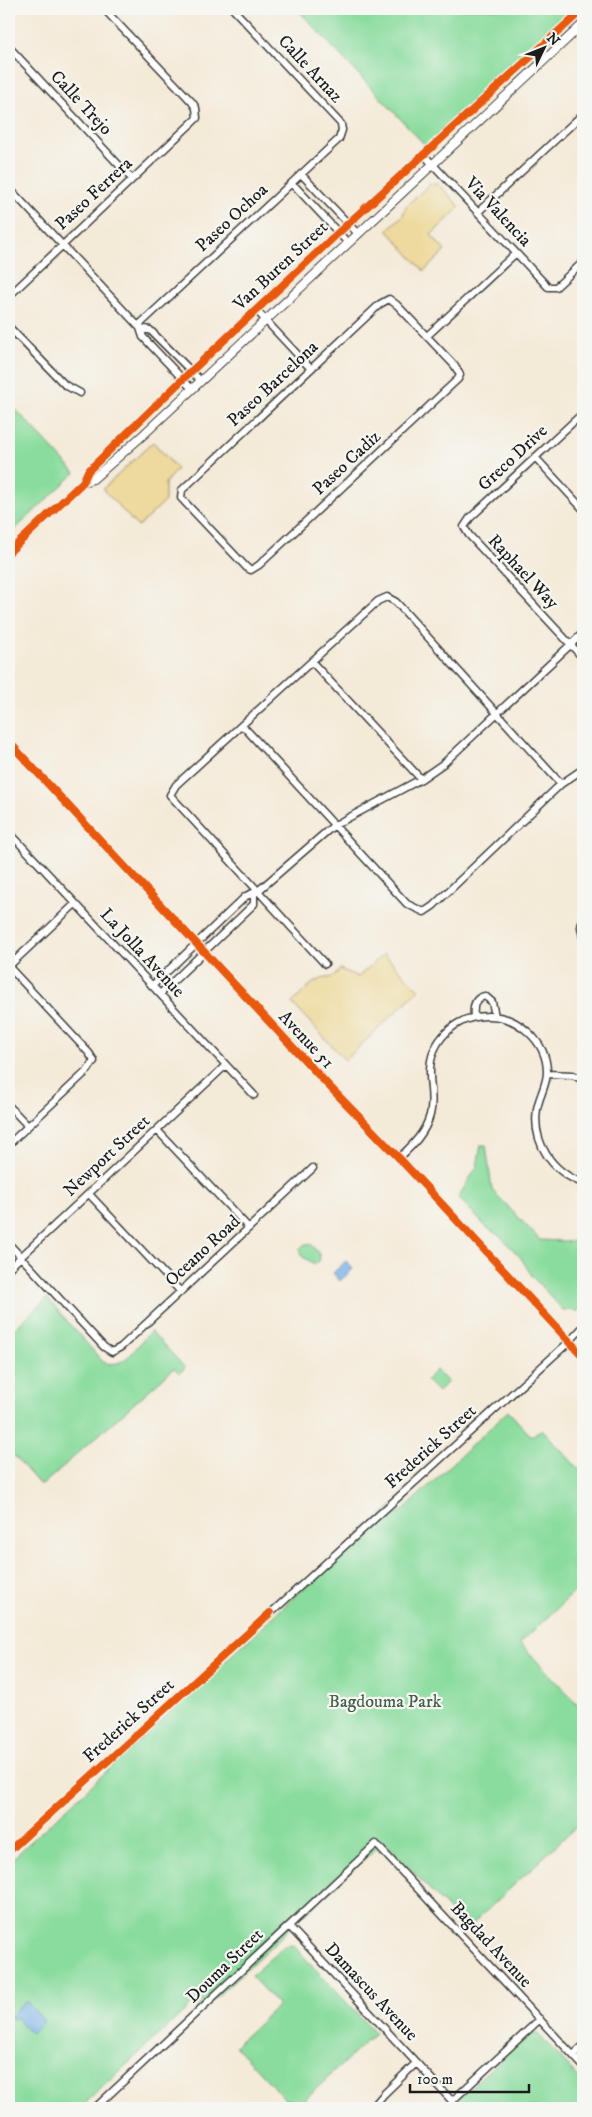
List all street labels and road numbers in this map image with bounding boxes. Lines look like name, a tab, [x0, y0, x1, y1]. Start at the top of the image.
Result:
street label: Calle Arnaz	[273, 31, 347, 108]
street label: Calle Trejo	[45, 66, 117, 140]
street label: Paseo Ferrera	[51, 153, 137, 235]
street label: Via Valencia	[459, 172, 536, 252]
street label: Paseo Ochoa	[191, 179, 273, 257]
street label: Van Buren Street	[228, 216, 333, 316]
street label: Paseo Barcelona	[223, 336, 323, 432]
street label: Greco Drive	[474, 420, 552, 496]
street label: Paseo Cadiz	[308, 426, 386, 500]
street label: Raphael Way	[483, 530, 563, 614]
street label: La Jolla Avenue	[95, 904, 189, 1002]
street label: Avenue 51	[274, 1006, 338, 1074]
street label: Newport Street	[59, 1110, 155, 1202]
street label: Oceano Road	[161, 1211, 245, 1291]
street label: Frederick Street	[381, 1400, 481, 1494]
street label: Frederick Street	[79, 1674, 179, 1768]
street label: Bagdad Avenue	[446, 1898, 536, 1992]
street label: Douma Street	[182, 1924, 268, 2008]
street label: Damascus Avenue	[320, 1938, 422, 2046]

